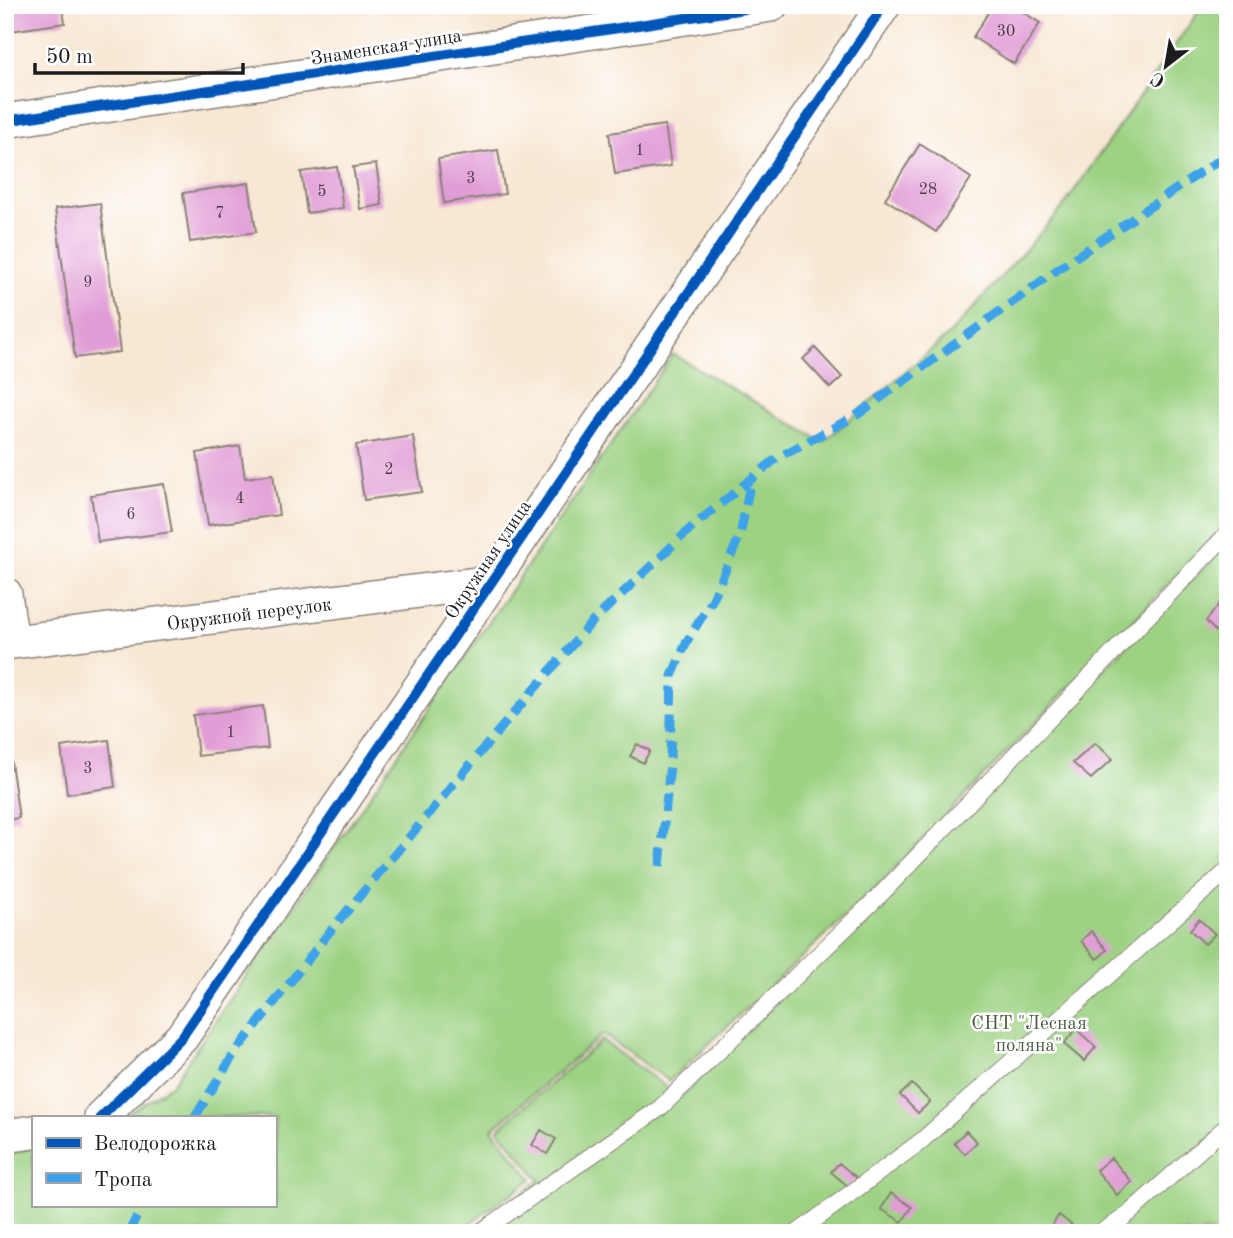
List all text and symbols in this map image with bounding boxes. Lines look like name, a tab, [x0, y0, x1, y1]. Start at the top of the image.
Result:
house number: 30	[997, 24, 1015, 40]
street label: Знаменская улица	[309, 27, 464, 70]
scale bar	[35, 32, 243, 76]
north arrow	[1132, 32, 1202, 102]
text: 50 m	[46, 47, 93, 68]
text: С	[1148, 67, 1169, 90]
house number: 1	[635, 143, 645, 159]
house number: 3	[466, 171, 476, 187]
house number: 28	[919, 182, 937, 198]
house number: 5	[317, 184, 327, 200]
house number: 7	[215, 206, 225, 222]
house number: 9	[83, 275, 93, 291]
house number: 2	[384, 462, 394, 478]
house number: 4	[235, 491, 245, 507]
street label: Окружная улица	[442, 497, 536, 623]
house number: 6	[126, 507, 136, 523]
street label: Окружной переулок	[166, 596, 333, 635]
house number: 1	[226, 725, 236, 741]
house number: 3	[83, 761, 93, 777]
park label: СНТ "Лесная поляна"	[971, 1015, 1087, 1056]
legend	[32, 1116, 276, 1206]
text: Велодорожка	[94, 1134, 217, 1155]
text: Тропа	[94, 1170, 152, 1191]

